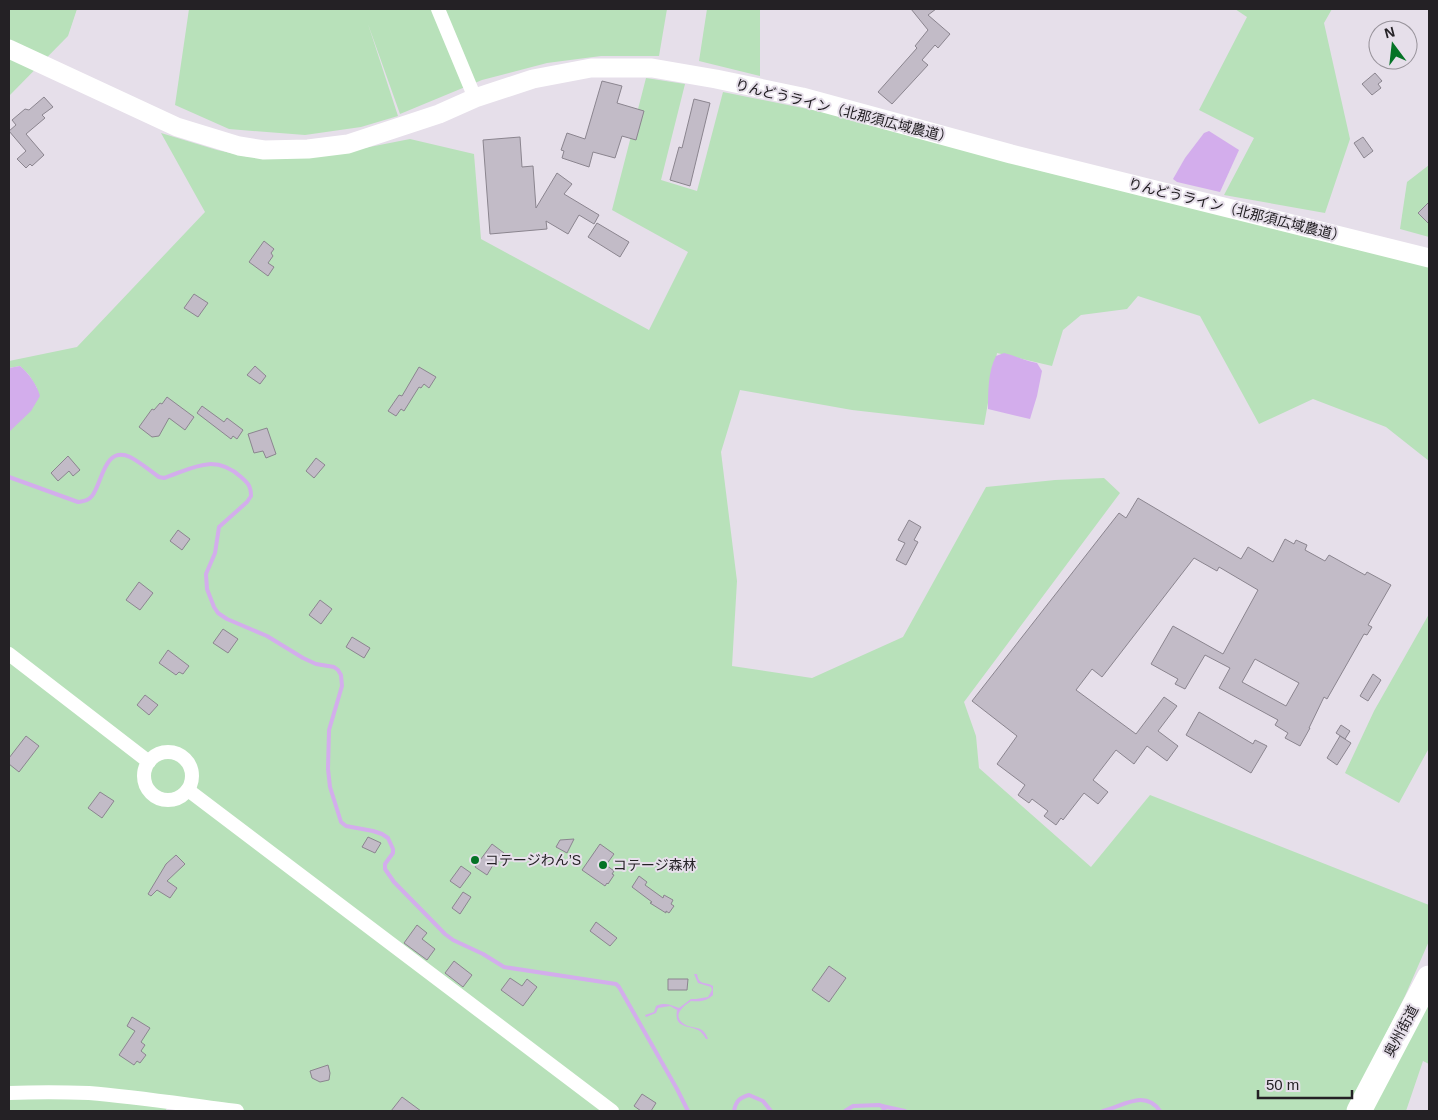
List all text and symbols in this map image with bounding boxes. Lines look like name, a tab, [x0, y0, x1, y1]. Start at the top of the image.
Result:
north arrow	[1368, 20, 1418, 70]
text: N	[1383, 23, 1397, 41]
street label: りんどうライン（北那須広域農道）	[734, 76, 954, 146]
street label: りんどうライン（北那須広域農道）	[1127, 175, 1347, 245]
place label: コテージわん’S	[485, 852, 581, 868]
marker: コテージわん’S	[469, 854, 481, 866]
place label: コテージ森林	[613, 857, 697, 873]
marker: コテージ森林	[597, 859, 609, 871]
street label: 奥州街道	[1381, 1003, 1421, 1059]
scale bar	[1258, 1068, 1352, 1100]
text: 50 m	[1266, 1076, 1299, 1093]

